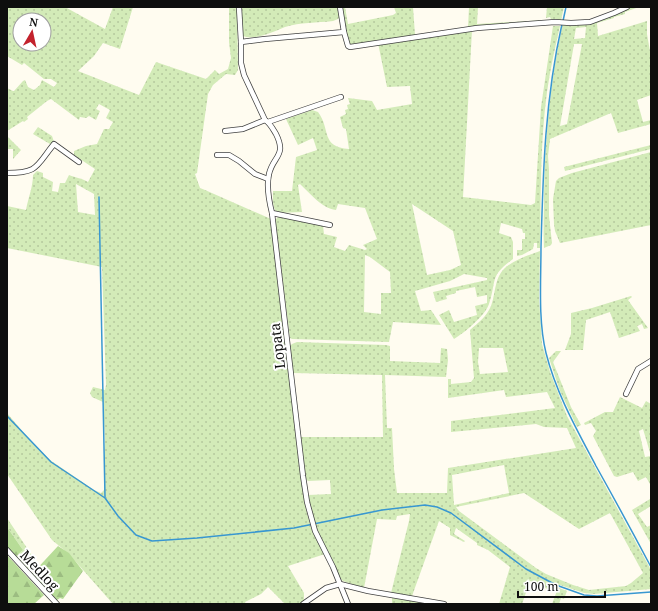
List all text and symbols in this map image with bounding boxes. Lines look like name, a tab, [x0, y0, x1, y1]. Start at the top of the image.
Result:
north arrow	[12, 12, 52, 52]
text: N	[28, 14, 39, 30]
street label: Lopata	[265, 322, 289, 370]
street label: Medlog	[16, 546, 64, 595]
scale bar	[518, 573, 605, 599]
text: 100 m	[524, 578, 559, 595]

